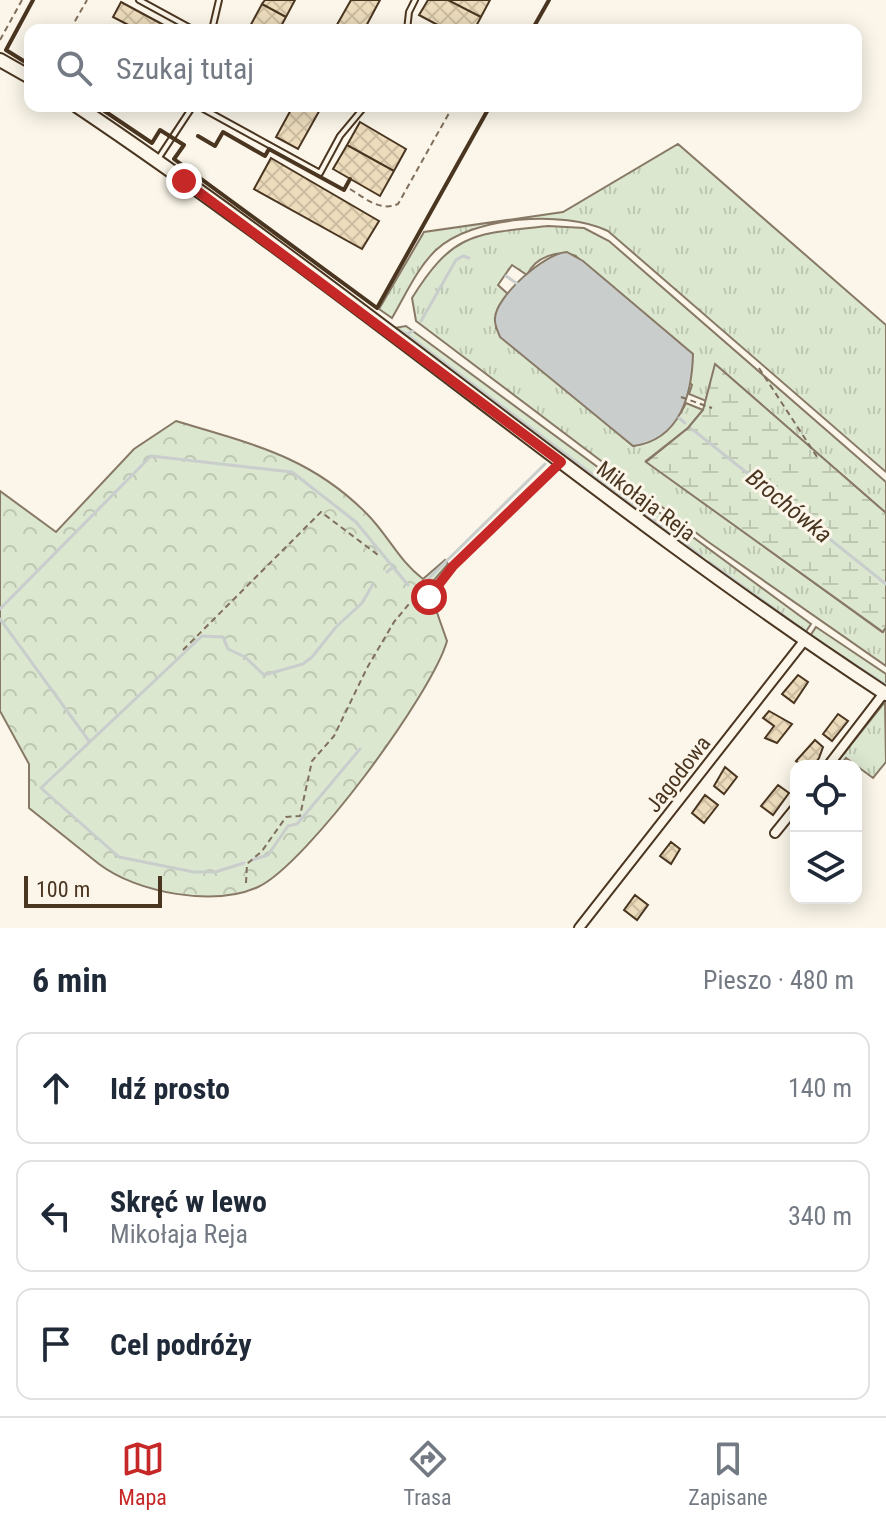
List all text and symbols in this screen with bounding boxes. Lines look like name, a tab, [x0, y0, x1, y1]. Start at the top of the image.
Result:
search box	[24, 24, 862, 112]
icon: search	[52, 46, 96, 90]
text: Szukaj tutaj	[116, 51, 254, 86]
route end	[166, 163, 202, 199]
street label: Mikołaja Reja	[592, 456, 700, 546]
water label: Brochówka	[741, 463, 837, 549]
route start	[411, 579, 447, 615]
street label: Jagodowa	[640, 731, 716, 817]
map controls	[790, 760, 862, 904]
button: locate	[790, 760, 862, 832]
button: layers	[790, 832, 862, 904]
scale bar	[24, 872, 162, 908]
text: 100 m	[36, 877, 90, 902]
text: 6 min	[32, 960, 108, 1000]
text: Pieszo · 480 m	[703, 965, 854, 995]
icon: ahead	[34, 1066, 78, 1110]
text: Idź prosto	[110, 1071, 230, 1106]
text: 140 m	[788, 1073, 852, 1103]
text: Skręć w lewo	[110, 1184, 267, 1219]
icon: left	[34, 1194, 78, 1238]
text: 340 m	[788, 1201, 852, 1231]
text: Mikołaja Reja	[110, 1219, 248, 1249]
icon: arrive	[34, 1322, 78, 1366]
text: Cel podróży	[110, 1327, 252, 1362]
tab: Mapa	[118, 1437, 167, 1510]
tab: Trasa	[404, 1437, 452, 1510]
tab: Zapisane	[688, 1437, 768, 1510]

